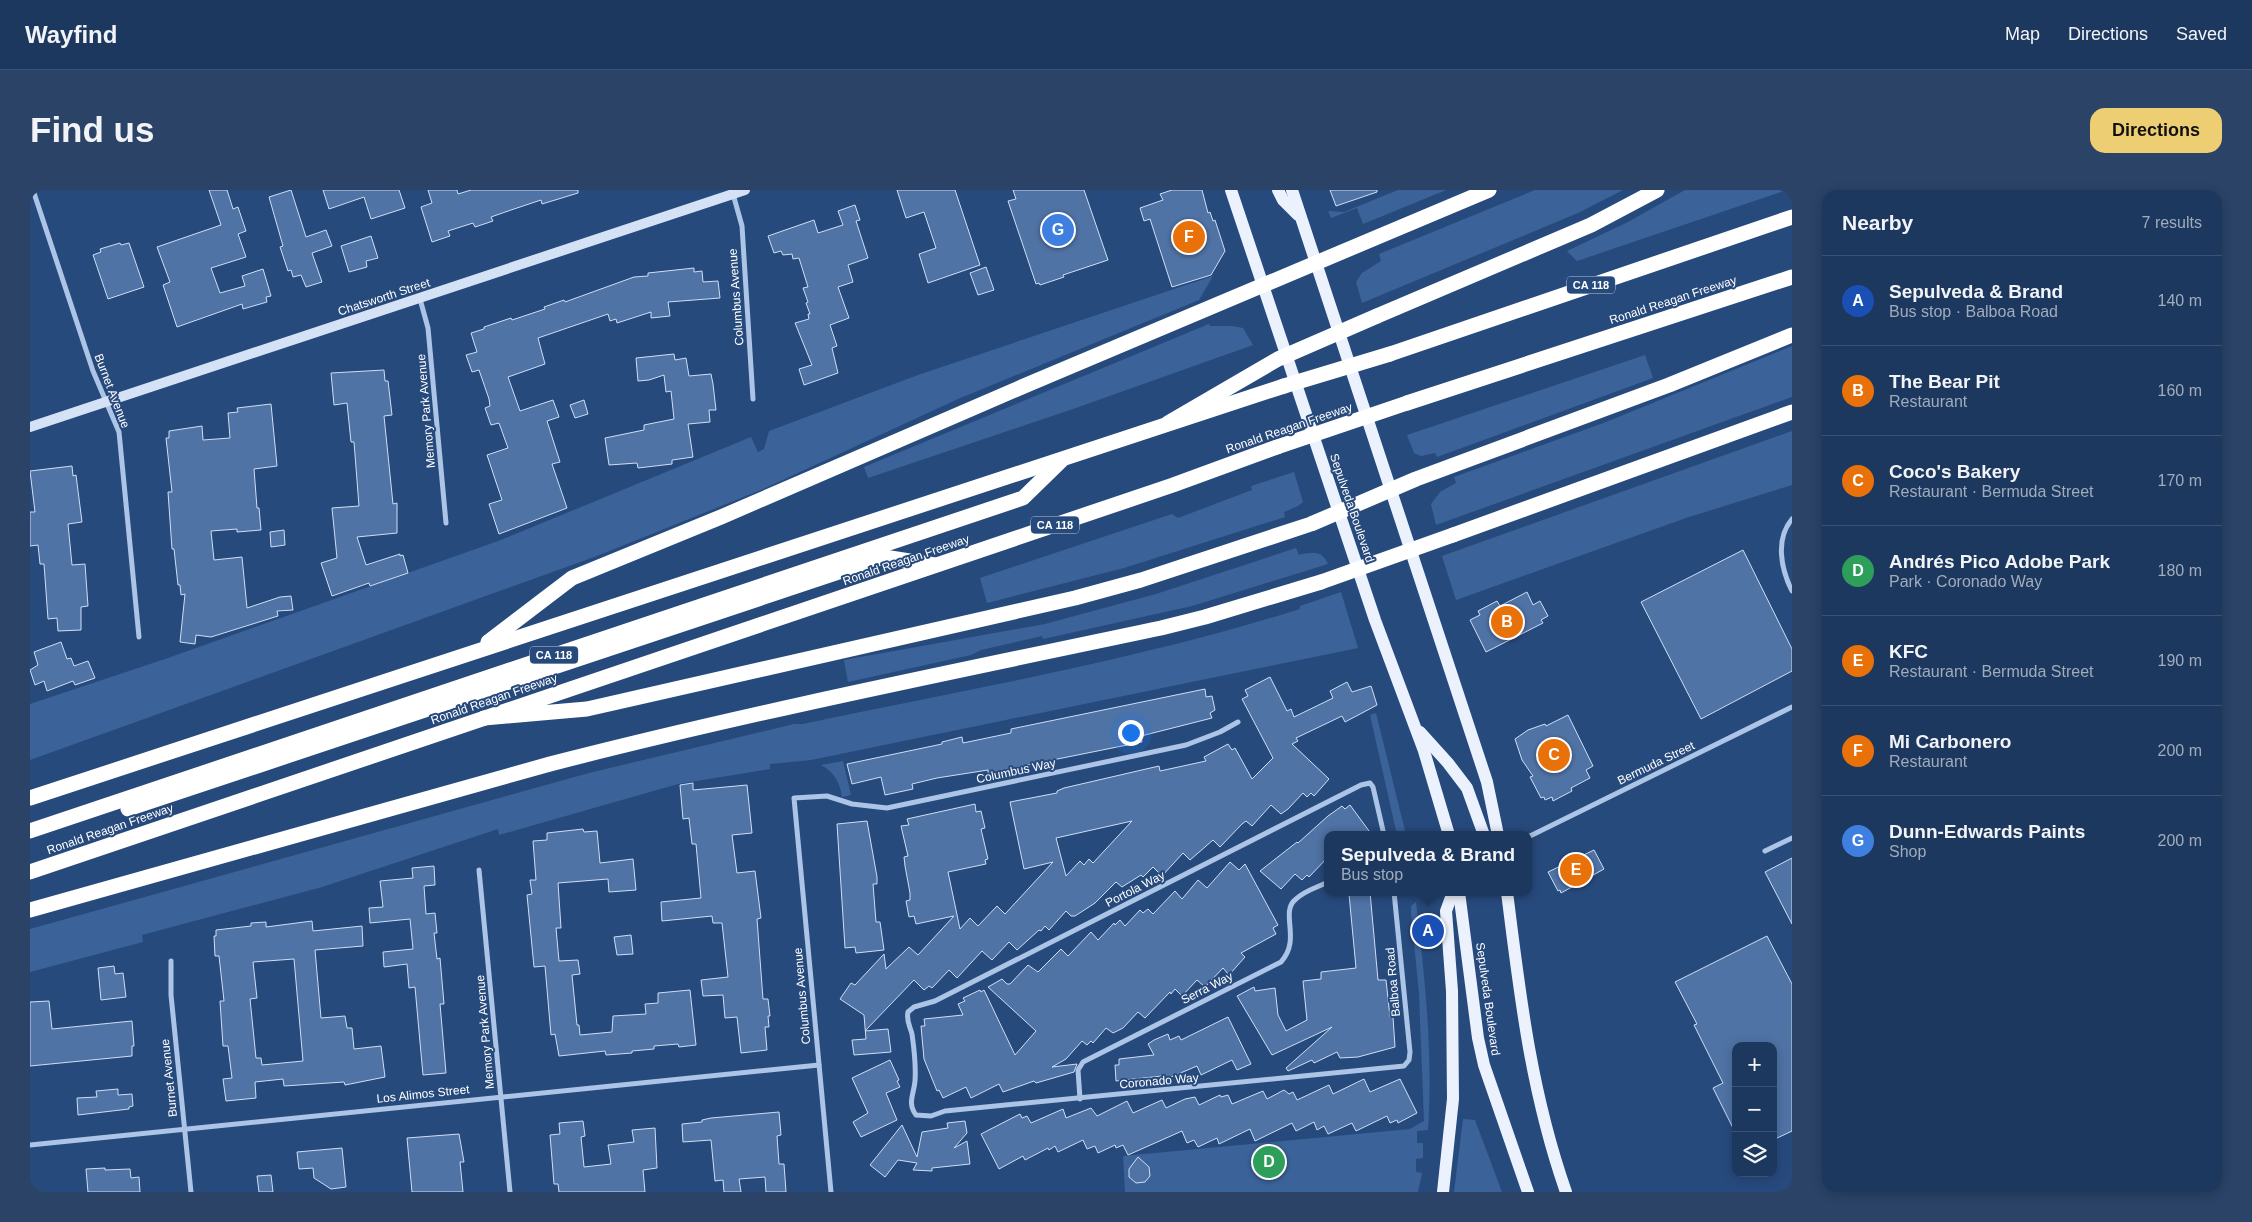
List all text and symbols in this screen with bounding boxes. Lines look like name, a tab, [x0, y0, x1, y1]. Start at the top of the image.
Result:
text: Wayfind	[25, 21, 117, 48]
text: Map	[2005, 24, 2040, 44]
text: Directions	[2068, 24, 2148, 44]
text: Saved	[2176, 24, 2227, 44]
button: Directions	[2090, 108, 2222, 153]
text: Find us	[30, 110, 154, 149]
pin: G	[1042, 211, 1074, 249]
text: Nearby	[1842, 211, 1913, 234]
text: 7 results	[2142, 214, 2202, 231]
pin: F	[1173, 218, 1205, 256]
street label: Columbus Avenue	[726, 248, 746, 346]
street label: Ronald Reagan Freeway	[1608, 273, 1738, 327]
street label: Chatsworth Street	[336, 275, 432, 318]
road number: CA 118	[1567, 276, 1615, 294]
text: Sepulveda & Brand	[1889, 281, 2063, 302]
text: A	[1852, 292, 1864, 309]
text: 140 m	[2158, 292, 2202, 309]
text: Bus stop · Balboa Road	[1889, 303, 2058, 320]
street label: Burnet Avenue	[91, 352, 133, 430]
street label: Memory Park Avenue	[414, 353, 438, 469]
text: The Bear Pit	[1889, 371, 2000, 392]
text: B	[1852, 382, 1864, 399]
text: 160 m	[2158, 382, 2202, 399]
text: Restaurant	[1889, 393, 1967, 410]
street label: Ronald Reagan Freeway	[1224, 400, 1354, 456]
street label: Sepulveda Boulevard	[1327, 452, 1377, 564]
text: Coco's Bakery	[1889, 461, 2020, 482]
text: C	[1852, 472, 1864, 489]
text: 170 m	[2158, 472, 2202, 489]
text: Restaurant · Bermuda Street	[1889, 483, 2094, 500]
road number: CA 118	[1031, 516, 1079, 534]
street label: Ronald Reagan Freeway	[841, 532, 971, 588]
text: Andrés Pico Adobe Park	[1889, 551, 2110, 572]
text: D	[1852, 562, 1864, 579]
text: 180 m	[2158, 562, 2202, 579]
text: Park · Coronado Way	[1889, 573, 2042, 590]
pin: B	[1491, 603, 1523, 641]
text: KFC	[1889, 641, 1928, 662]
road number: CA 118	[530, 646, 578, 664]
text: E	[1853, 652, 1863, 669]
text: 190 m	[2158, 652, 2202, 669]
text: Restaurant · Bermuda Street	[1889, 663, 2094, 680]
street label: Ronald Reagan Freeway	[429, 671, 559, 727]
your location	[1118, 720, 1144, 746]
text: Mi Carbonero	[1889, 731, 2011, 752]
pin: C	[1538, 736, 1570, 774]
street label: Bermuda Street	[1615, 738, 1697, 788]
text: F	[1853, 742, 1863, 759]
text: 200 m	[2158, 742, 2202, 759]
text: Restaurant	[1889, 753, 1967, 770]
street label: Columbus Way	[975, 756, 1057, 786]
street label: Ronald Reagan Freeway	[45, 801, 175, 857]
text: Dunn-Edwards Paints	[1889, 821, 2085, 842]
popup	[1324, 831, 1532, 896]
text: G	[1852, 832, 1864, 849]
text: 200 m	[2158, 832, 2202, 849]
text: Shop	[1889, 843, 1926, 860]
text: Sepulveda & Brand	[1341, 844, 1515, 865]
pin: E	[1560, 851, 1592, 889]
text: Bus stop	[1341, 866, 1403, 883]
street label: Portola Way	[1103, 868, 1167, 910]
pin: A	[1412, 912, 1444, 950]
street label: Sepulveda Boulevard	[1473, 942, 1503, 1056]
street label: Columbus Avenue	[791, 947, 813, 1045]
street label: Balboa Road	[1383, 947, 1403, 1017]
street label: Serra Way	[1179, 969, 1235, 1007]
street label: Memory Park Avenue	[473, 974, 497, 1090]
street label: Burnet Avenue	[158, 1038, 180, 1118]
map controls	[1732, 1042, 1777, 1177]
button: +	[1732, 1042, 1777, 1087]
street label: Coronado Way	[1119, 1071, 1199, 1091]
street label: Los Alimos Street	[376, 1082, 471, 1106]
button: −	[1732, 1087, 1777, 1132]
button: layers	[1732, 1132, 1777, 1177]
pin: D	[1253, 1143, 1285, 1181]

